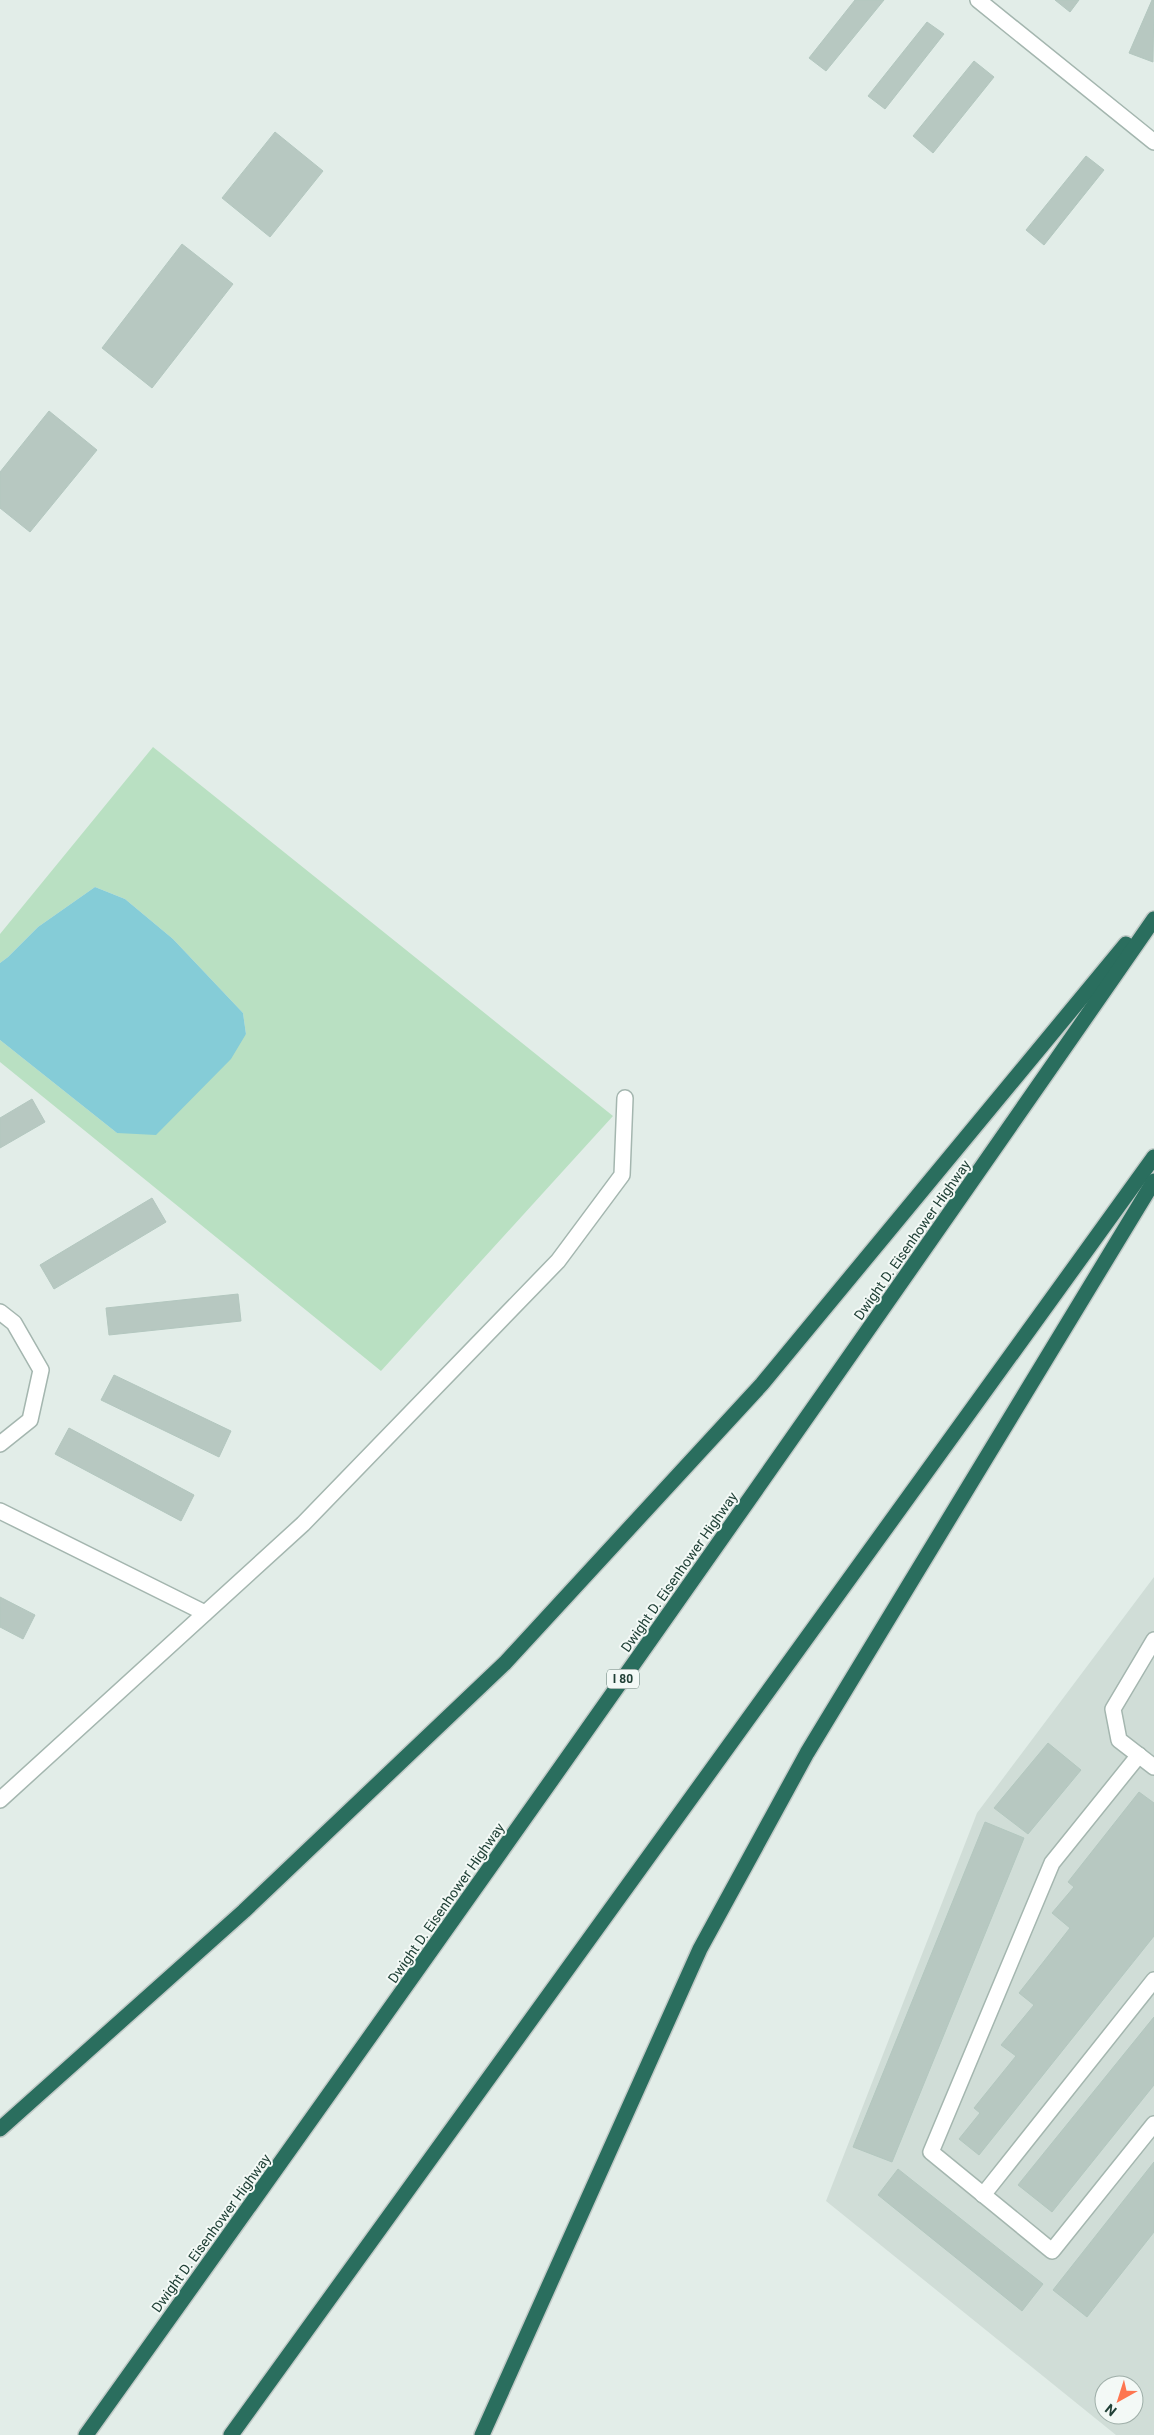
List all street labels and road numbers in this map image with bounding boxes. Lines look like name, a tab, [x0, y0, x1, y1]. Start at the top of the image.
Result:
street label: Dwight D. Eisenhower Highway	[850, 1157, 974, 1323]
street label: Dwight D. Eisenhower Highway	[617, 1489, 741, 1655]
road number: I 80	[607, 1670, 639, 1688]
street label: Dwight D. Eisenhower Highway	[384, 1820, 508, 1986]
street label: Dwight D. Eisenhower Highway	[148, 2150, 274, 2315]

